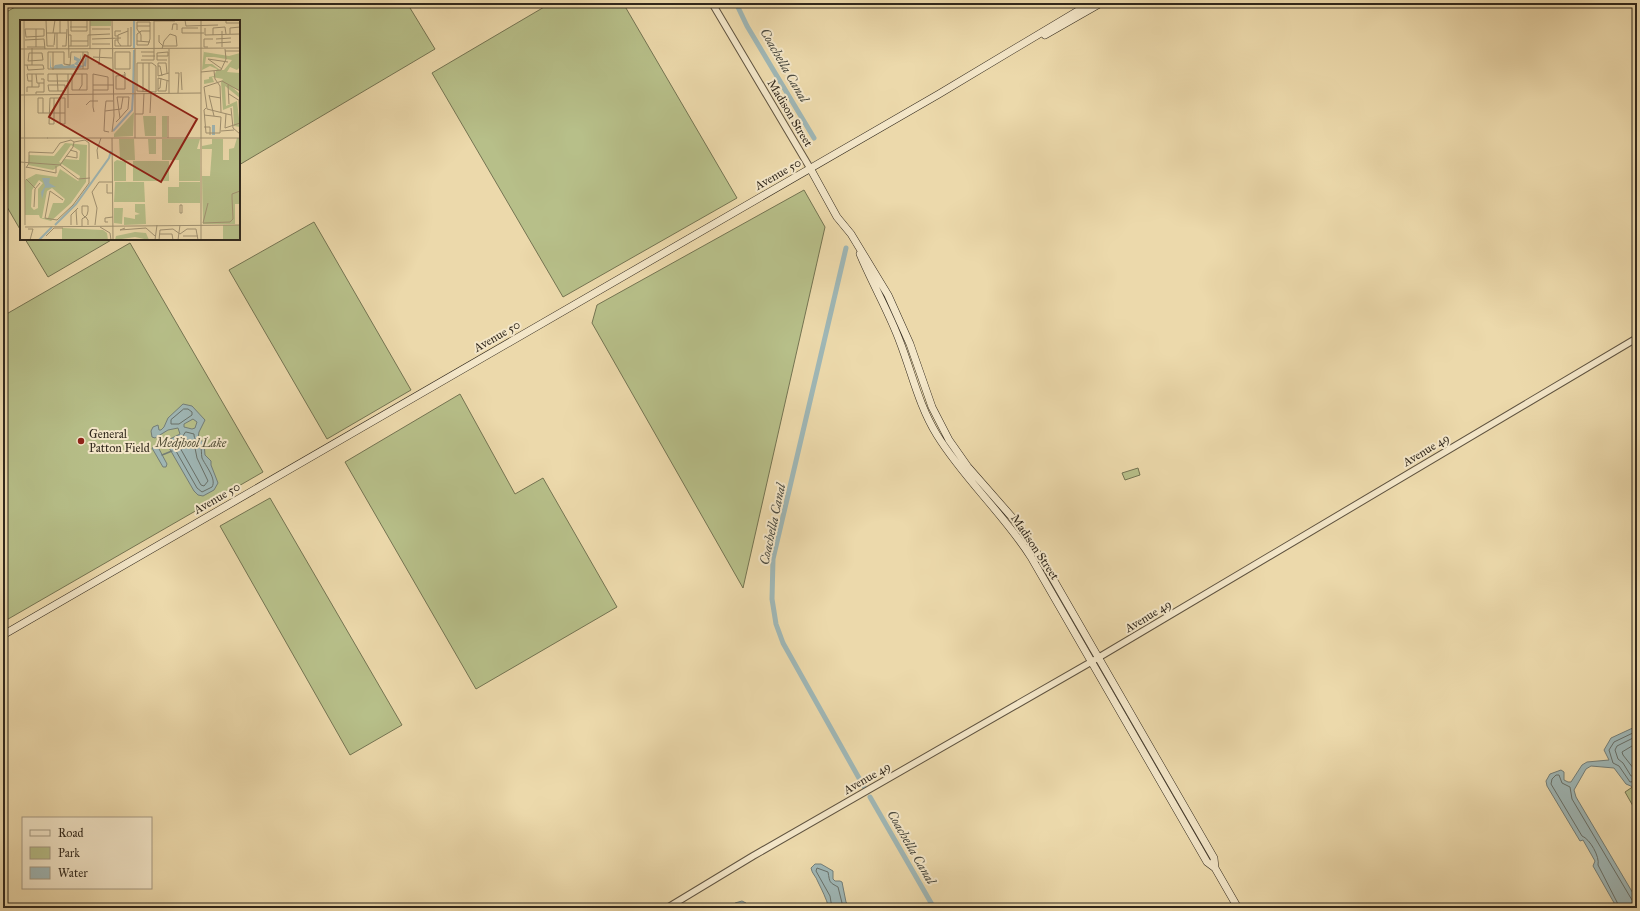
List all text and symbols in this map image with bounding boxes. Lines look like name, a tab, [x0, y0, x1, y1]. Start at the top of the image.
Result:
inset map	[20, 20, 240, 240]
water label: Coachella Canal	[756, 26, 813, 107]
street label: Madison Street	[764, 77, 816, 150]
street label: Avenue 50	[751, 155, 804, 193]
street label: Avenue 50	[470, 317, 523, 355]
place label: General Patton Field	[89, 427, 150, 455]
street label: Avenue 49	[1399, 431, 1452, 470]
marker: General Patton Field	[76, 436, 86, 446]
park label: Medjhool Lake	[155, 436, 227, 451]
street label: Avenue 50	[190, 479, 243, 517]
water label: Coachella Canal	[757, 481, 790, 566]
street label: Madison Street	[1008, 512, 1063, 583]
street label: Avenue 49	[1121, 597, 1174, 636]
street label: Avenue 49	[840, 759, 893, 797]
water label: Coachella Canal	[883, 808, 940, 889]
legend	[22, 817, 152, 889]
text: Road	[58, 826, 84, 840]
text: Park	[58, 846, 80, 860]
text: Water	[58, 866, 88, 880]

